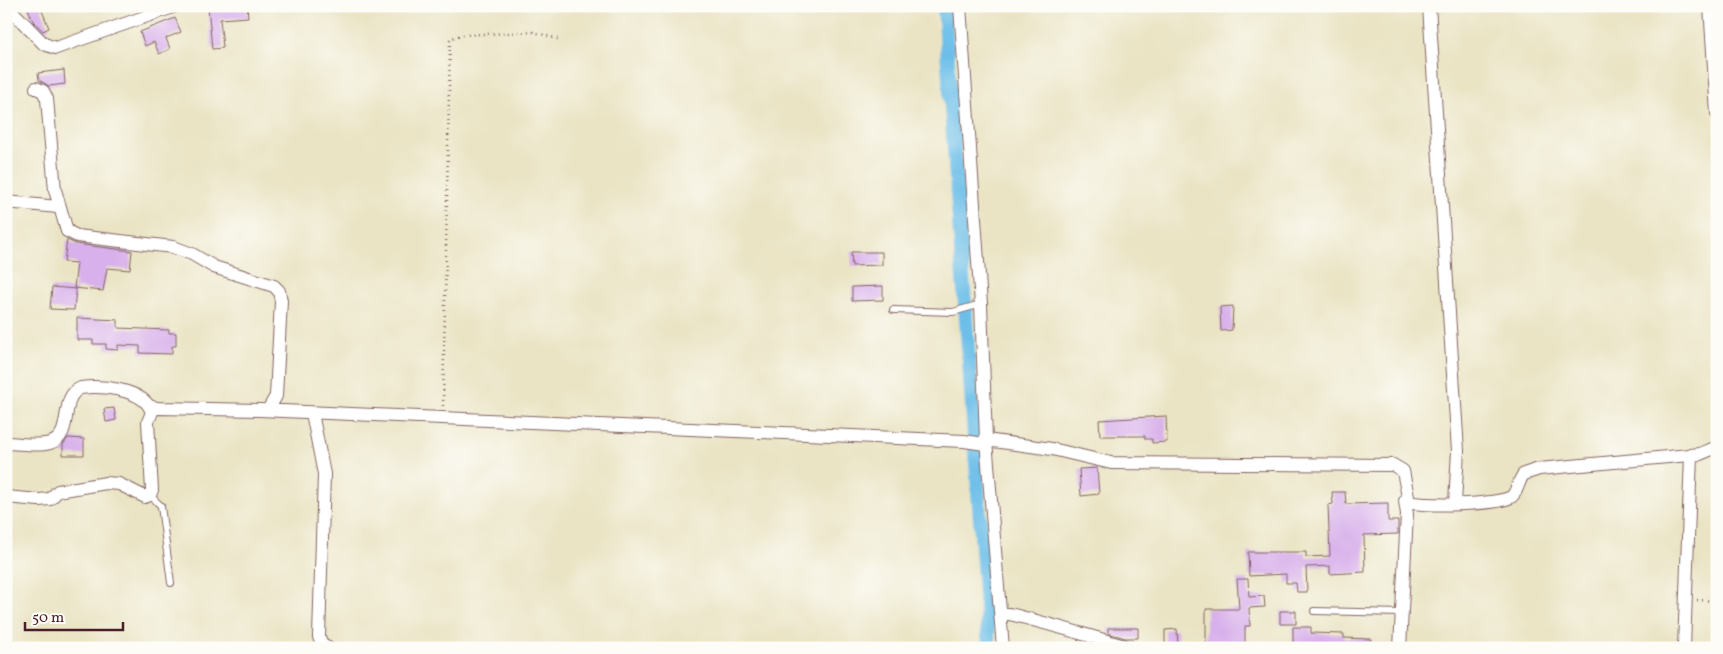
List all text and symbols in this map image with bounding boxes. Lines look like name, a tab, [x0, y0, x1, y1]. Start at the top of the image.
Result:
scale bar	[25, 599, 122, 631]
text: 50 m	[32, 608, 64, 629]

